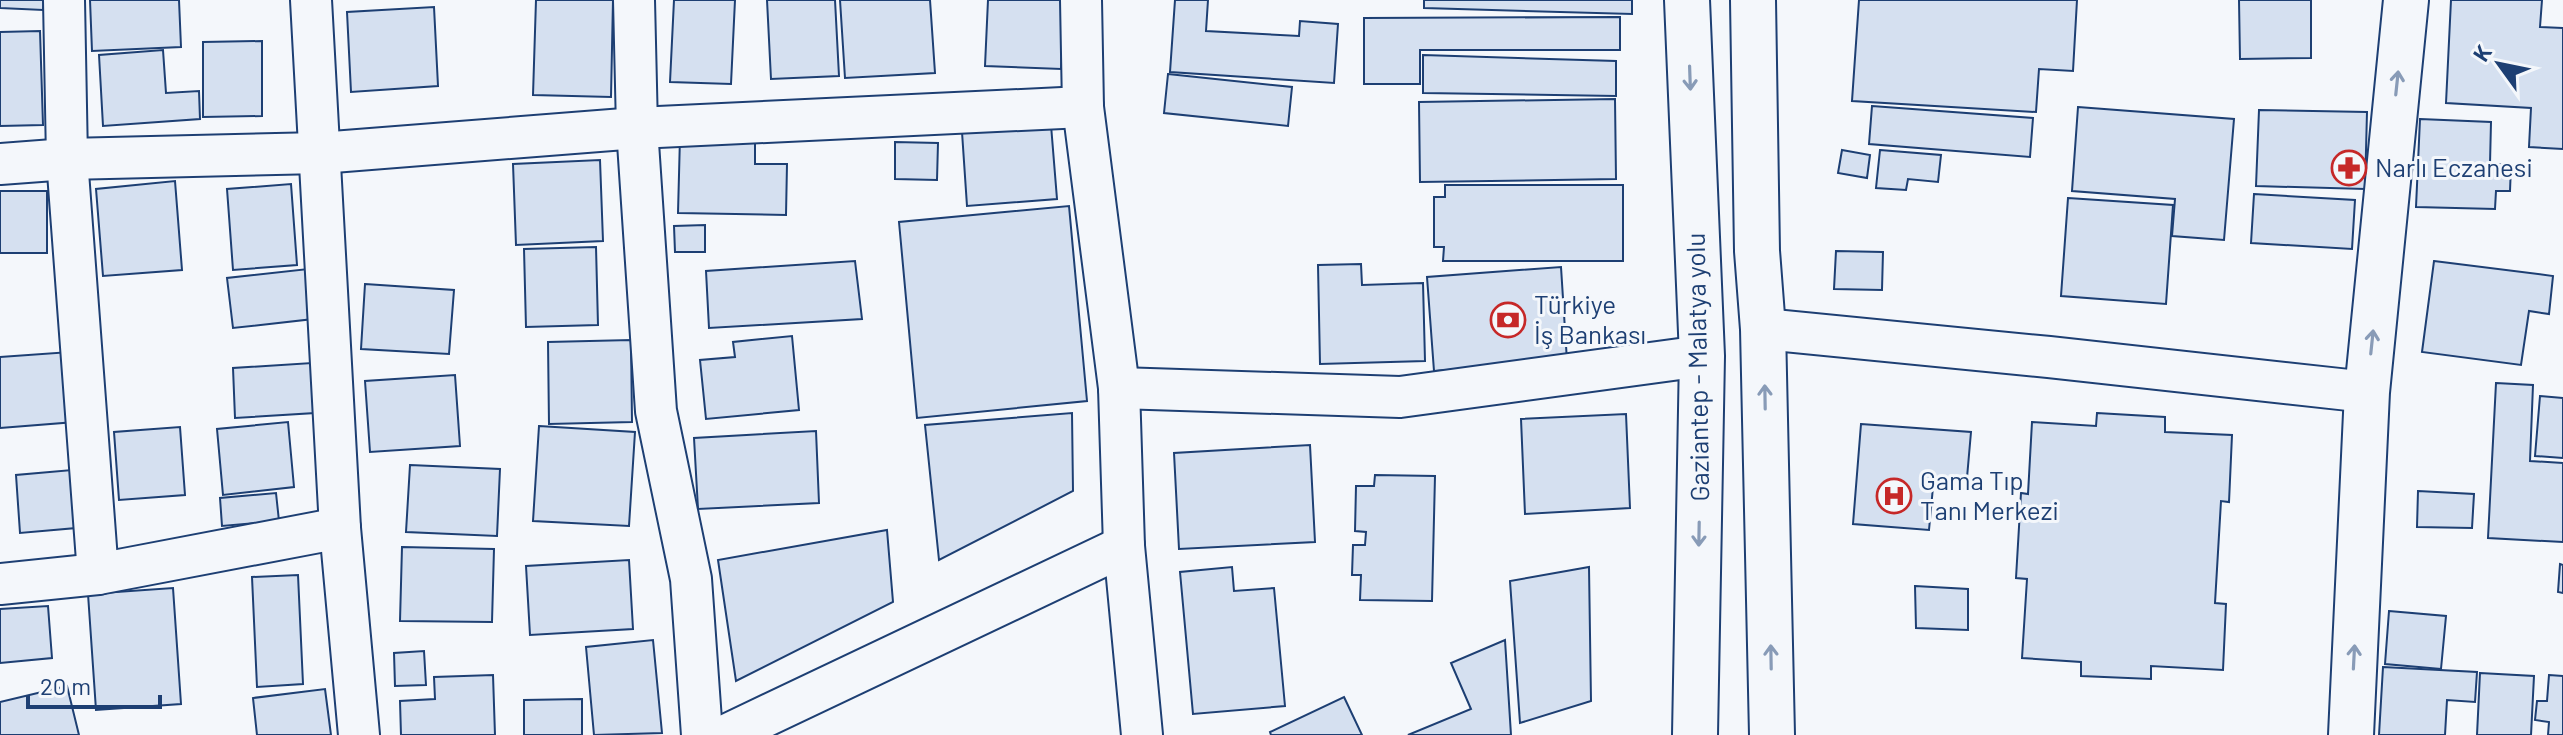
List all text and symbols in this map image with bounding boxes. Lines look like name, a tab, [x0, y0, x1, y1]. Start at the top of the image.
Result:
north arrow	[2459, 24, 2539, 104]
text: K	[2467, 40, 2496, 65]
one-way arrow	[1683, 64, 1698, 91]
one-way arrow	[2390, 70, 2405, 97]
pharmacy icon: Narlı Eczanesi	[2330, 149, 2368, 187]
place label: Narlı Eczanesi	[2375, 151, 2533, 182]
street label: Gaziantep - Malatya yolu	[1679, 232, 1714, 502]
place label: Türkiye İş Bankası	[1534, 288, 1646, 349]
bank icon: Türkiye İş Bankası	[1489, 301, 1527, 339]
one-way arrow	[2364, 329, 2379, 356]
one-way arrow	[1757, 384, 1773, 411]
place label: Gama Tıp Tanı Merkezi	[1920, 464, 2059, 525]
hospital icon: Gama Tıp Tanı Merkezi	[1875, 477, 1913, 515]
one-way arrow	[1691, 520, 1707, 547]
one-way arrow	[1763, 644, 1778, 671]
one-way arrow	[2347, 644, 2362, 671]
scale bar	[28, 659, 160, 709]
text: 20 m	[40, 671, 91, 700]

